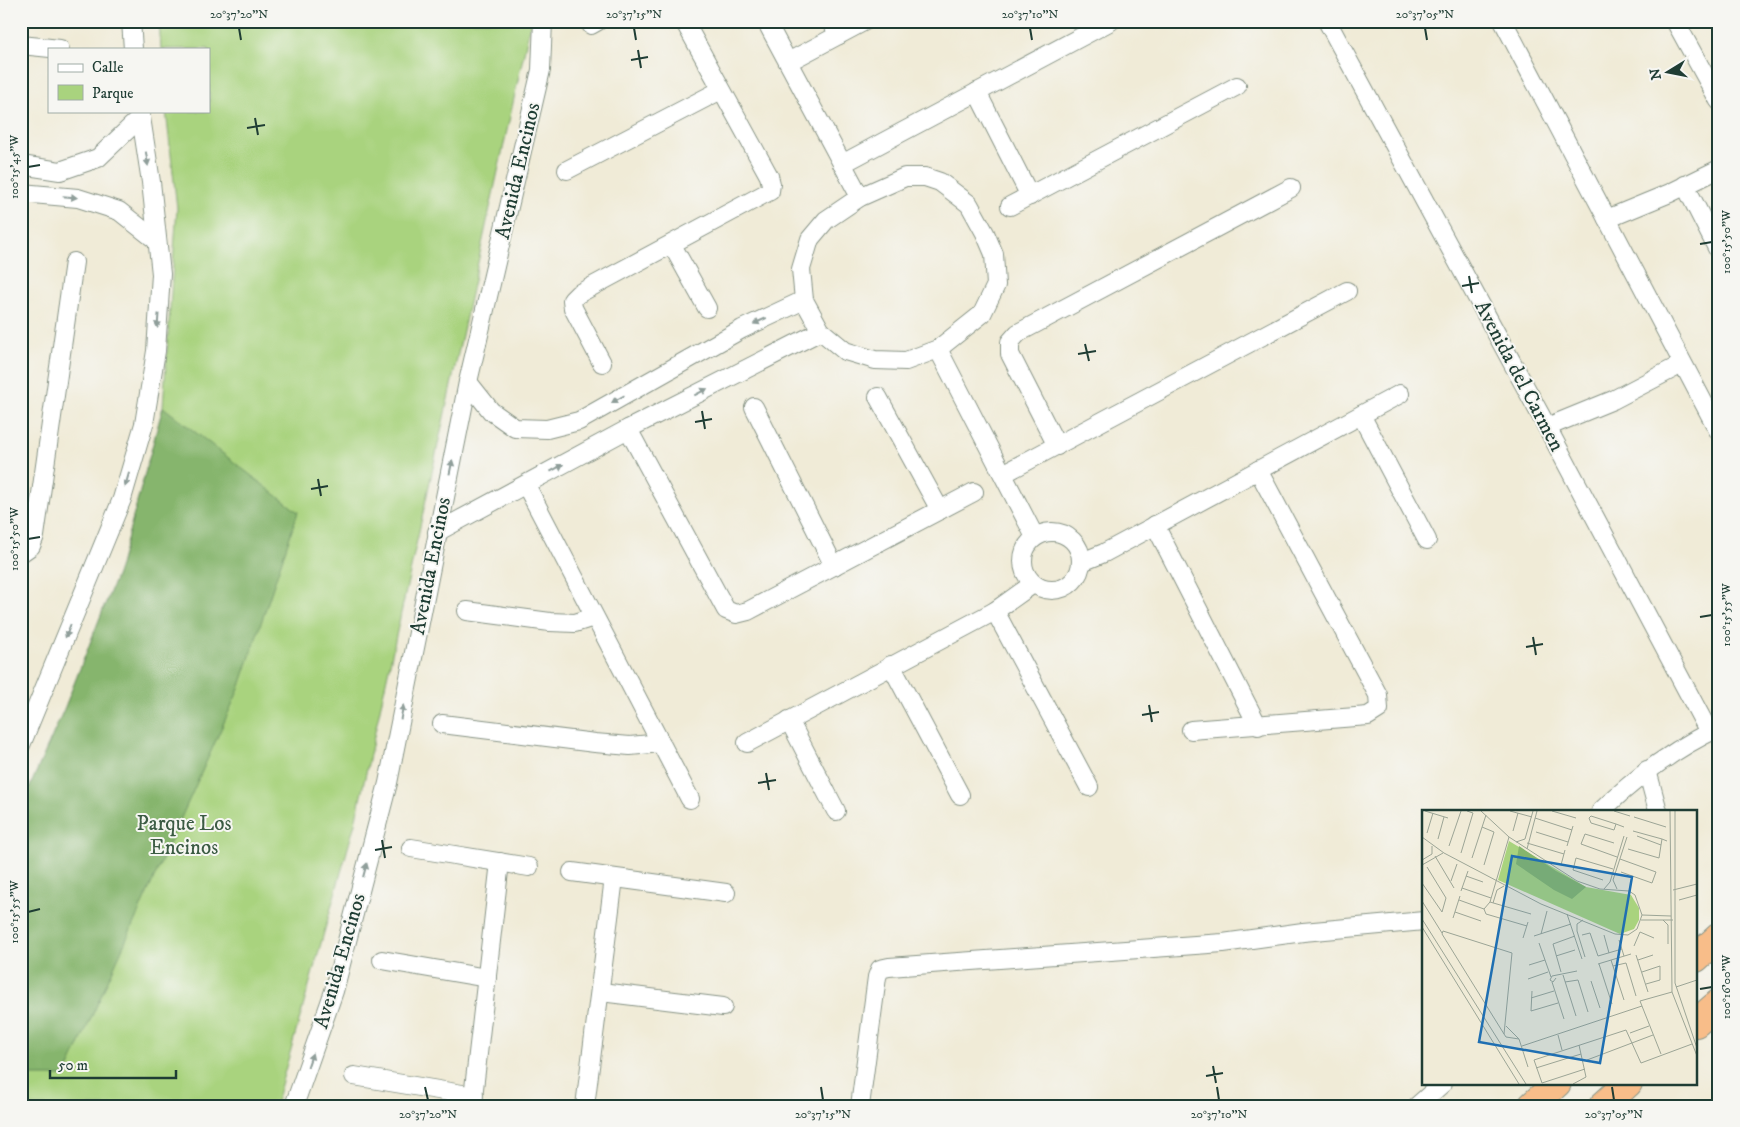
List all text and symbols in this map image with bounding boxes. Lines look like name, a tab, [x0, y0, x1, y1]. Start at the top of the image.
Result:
text: 20°37'20"N	[210, 7, 268, 22]
text: 20°37'15"N	[606, 7, 662, 22]
text: 20°37'10"N	[1002, 7, 1058, 22]
text: 20°37'05"N	[1396, 7, 1454, 22]
legend	[48, 48, 210, 112]
north arrow	[1642, 48, 1692, 98]
text: Calle	[92, 58, 124, 77]
text: N	[1646, 66, 1666, 81]
text: Parque	[92, 84, 133, 103]
street label: Avenida Encinos	[490, 100, 546, 242]
text: 100°15'45"W	[7, 134, 22, 199]
one-way arrow	[144, 152, 152, 168]
one-way arrow	[62, 193, 78, 201]
text: 100°15'50"W	[1719, 209, 1734, 274]
street label: Avenida del Carmen	[1468, 296, 1570, 456]
one-way arrow	[154, 313, 162, 329]
one-way arrow	[753, 317, 767, 325]
one-way arrow	[694, 388, 708, 396]
one-way arrow	[611, 395, 624, 404]
one-way arrow	[447, 458, 455, 474]
one-way arrow	[550, 464, 564, 472]
one-way arrow	[123, 473, 131, 488]
street label: Avenida Encinos	[405, 495, 457, 637]
text: 100°15'50"W	[7, 506, 22, 571]
text: 100°15'55"W	[1719, 582, 1734, 647]
one-way arrow	[64, 624, 72, 639]
one-way arrow	[398, 704, 406, 720]
inset map	[1422, 810, 1698, 1084]
park label: Parque Los Encinos	[137, 811, 231, 861]
one-way arrow	[362, 863, 370, 878]
text: 100°15'55"W	[7, 879, 22, 944]
street label: Avenida Encinos	[308, 890, 372, 1032]
text: 100°16'00"W	[1719, 954, 1734, 1019]
scale bar	[50, 1047, 176, 1079]
one-way arrow	[307, 1052, 314, 1067]
text: 50 m	[58, 1056, 88, 1075]
text: 20°37'20"N	[399, 1107, 457, 1122]
text: 20°37'15"N	[795, 1107, 851, 1122]
text: 20°37'10"N	[1191, 1107, 1247, 1122]
text: 20°37'05"N	[1585, 1107, 1643, 1122]

